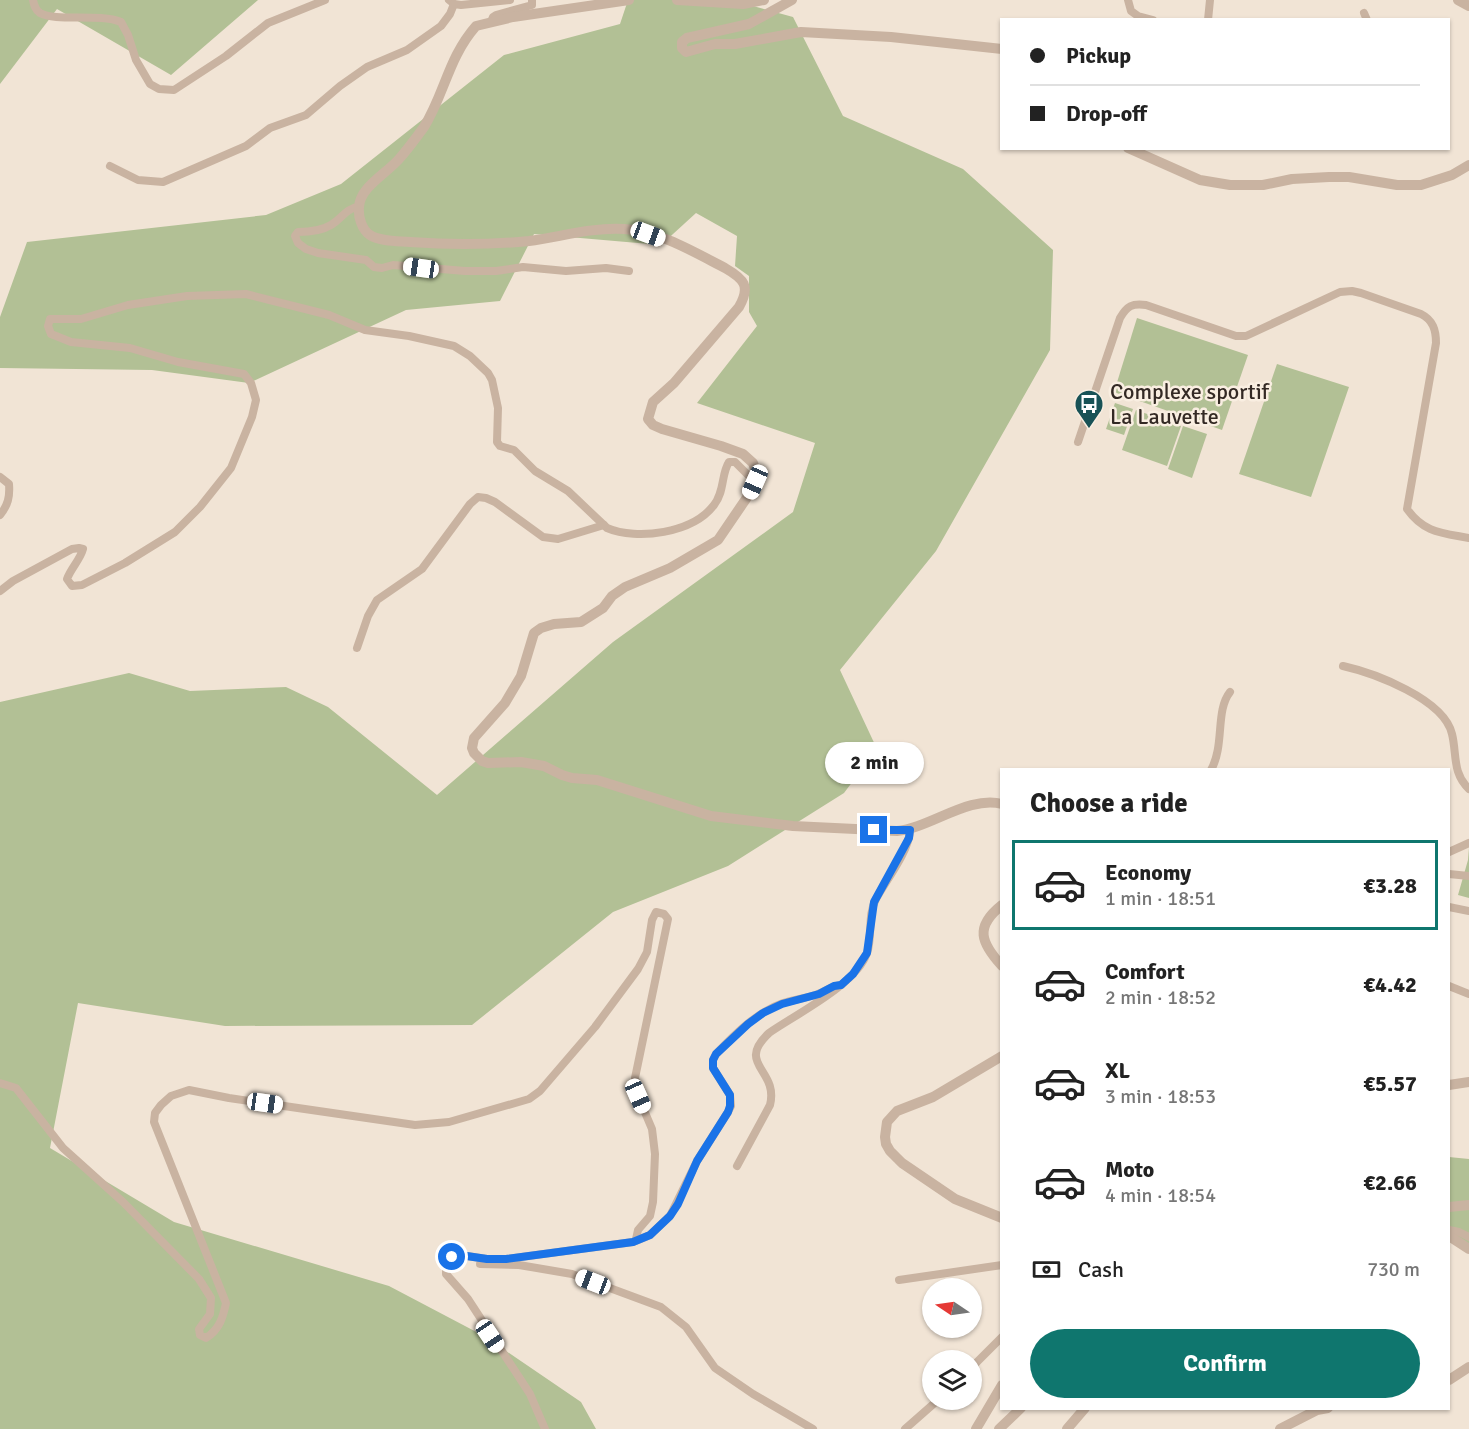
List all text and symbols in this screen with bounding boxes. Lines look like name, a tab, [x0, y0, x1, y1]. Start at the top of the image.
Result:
text: Pickup	[1066, 42, 1131, 69]
text: Drop-off	[1066, 100, 1147, 127]
car	[628, 219, 668, 249]
car	[402, 257, 440, 279]
place label: Complexe sportif La Lauvette	[1110, 378, 1271, 430]
bus stop icon: Complexe sportif La Lauvette	[1073, 388, 1105, 430]
car	[739, 462, 771, 502]
callout: 2 min	[824, 743, 924, 785]
text: 2 min	[850, 750, 899, 775]
text: Choose a ride	[1030, 787, 1188, 820]
route end	[860, 816, 887, 843]
icon: car	[1033, 858, 1087, 912]
text: Economy	[1105, 859, 1191, 886]
text: €3.28	[1363, 872, 1417, 899]
text: 1 min · 18:51	[1105, 886, 1216, 911]
icon: car	[1033, 957, 1087, 1011]
text: Comfort	[1105, 958, 1185, 985]
text: €4.42	[1363, 971, 1417, 998]
text: 2 min · 18:52	[1105, 985, 1216, 1010]
icon: car	[1033, 1056, 1087, 1110]
text: XL	[1105, 1057, 1130, 1084]
text: €5.57	[1363, 1070, 1417, 1097]
car	[622, 1076, 654, 1116]
text: 3 min · 18:53	[1105, 1084, 1216, 1109]
car	[246, 1092, 284, 1114]
icon: car	[1033, 1155, 1087, 1209]
text: Moto	[1105, 1156, 1154, 1183]
text: €2.66	[1363, 1169, 1417, 1196]
text: 4 min · 18:54	[1105, 1183, 1216, 1208]
route start	[438, 1243, 465, 1270]
icon: cash	[1030, 1253, 1063, 1286]
text: Cash	[1078, 1256, 1124, 1283]
text: 730 m	[1367, 1257, 1420, 1282]
car	[573, 1267, 613, 1297]
north arrow	[922, 1278, 982, 1338]
map controls	[922, 1278, 982, 1410]
car	[472, 1316, 508, 1356]
button: Confirm	[1030, 1329, 1420, 1398]
button: layers	[922, 1350, 982, 1410]

